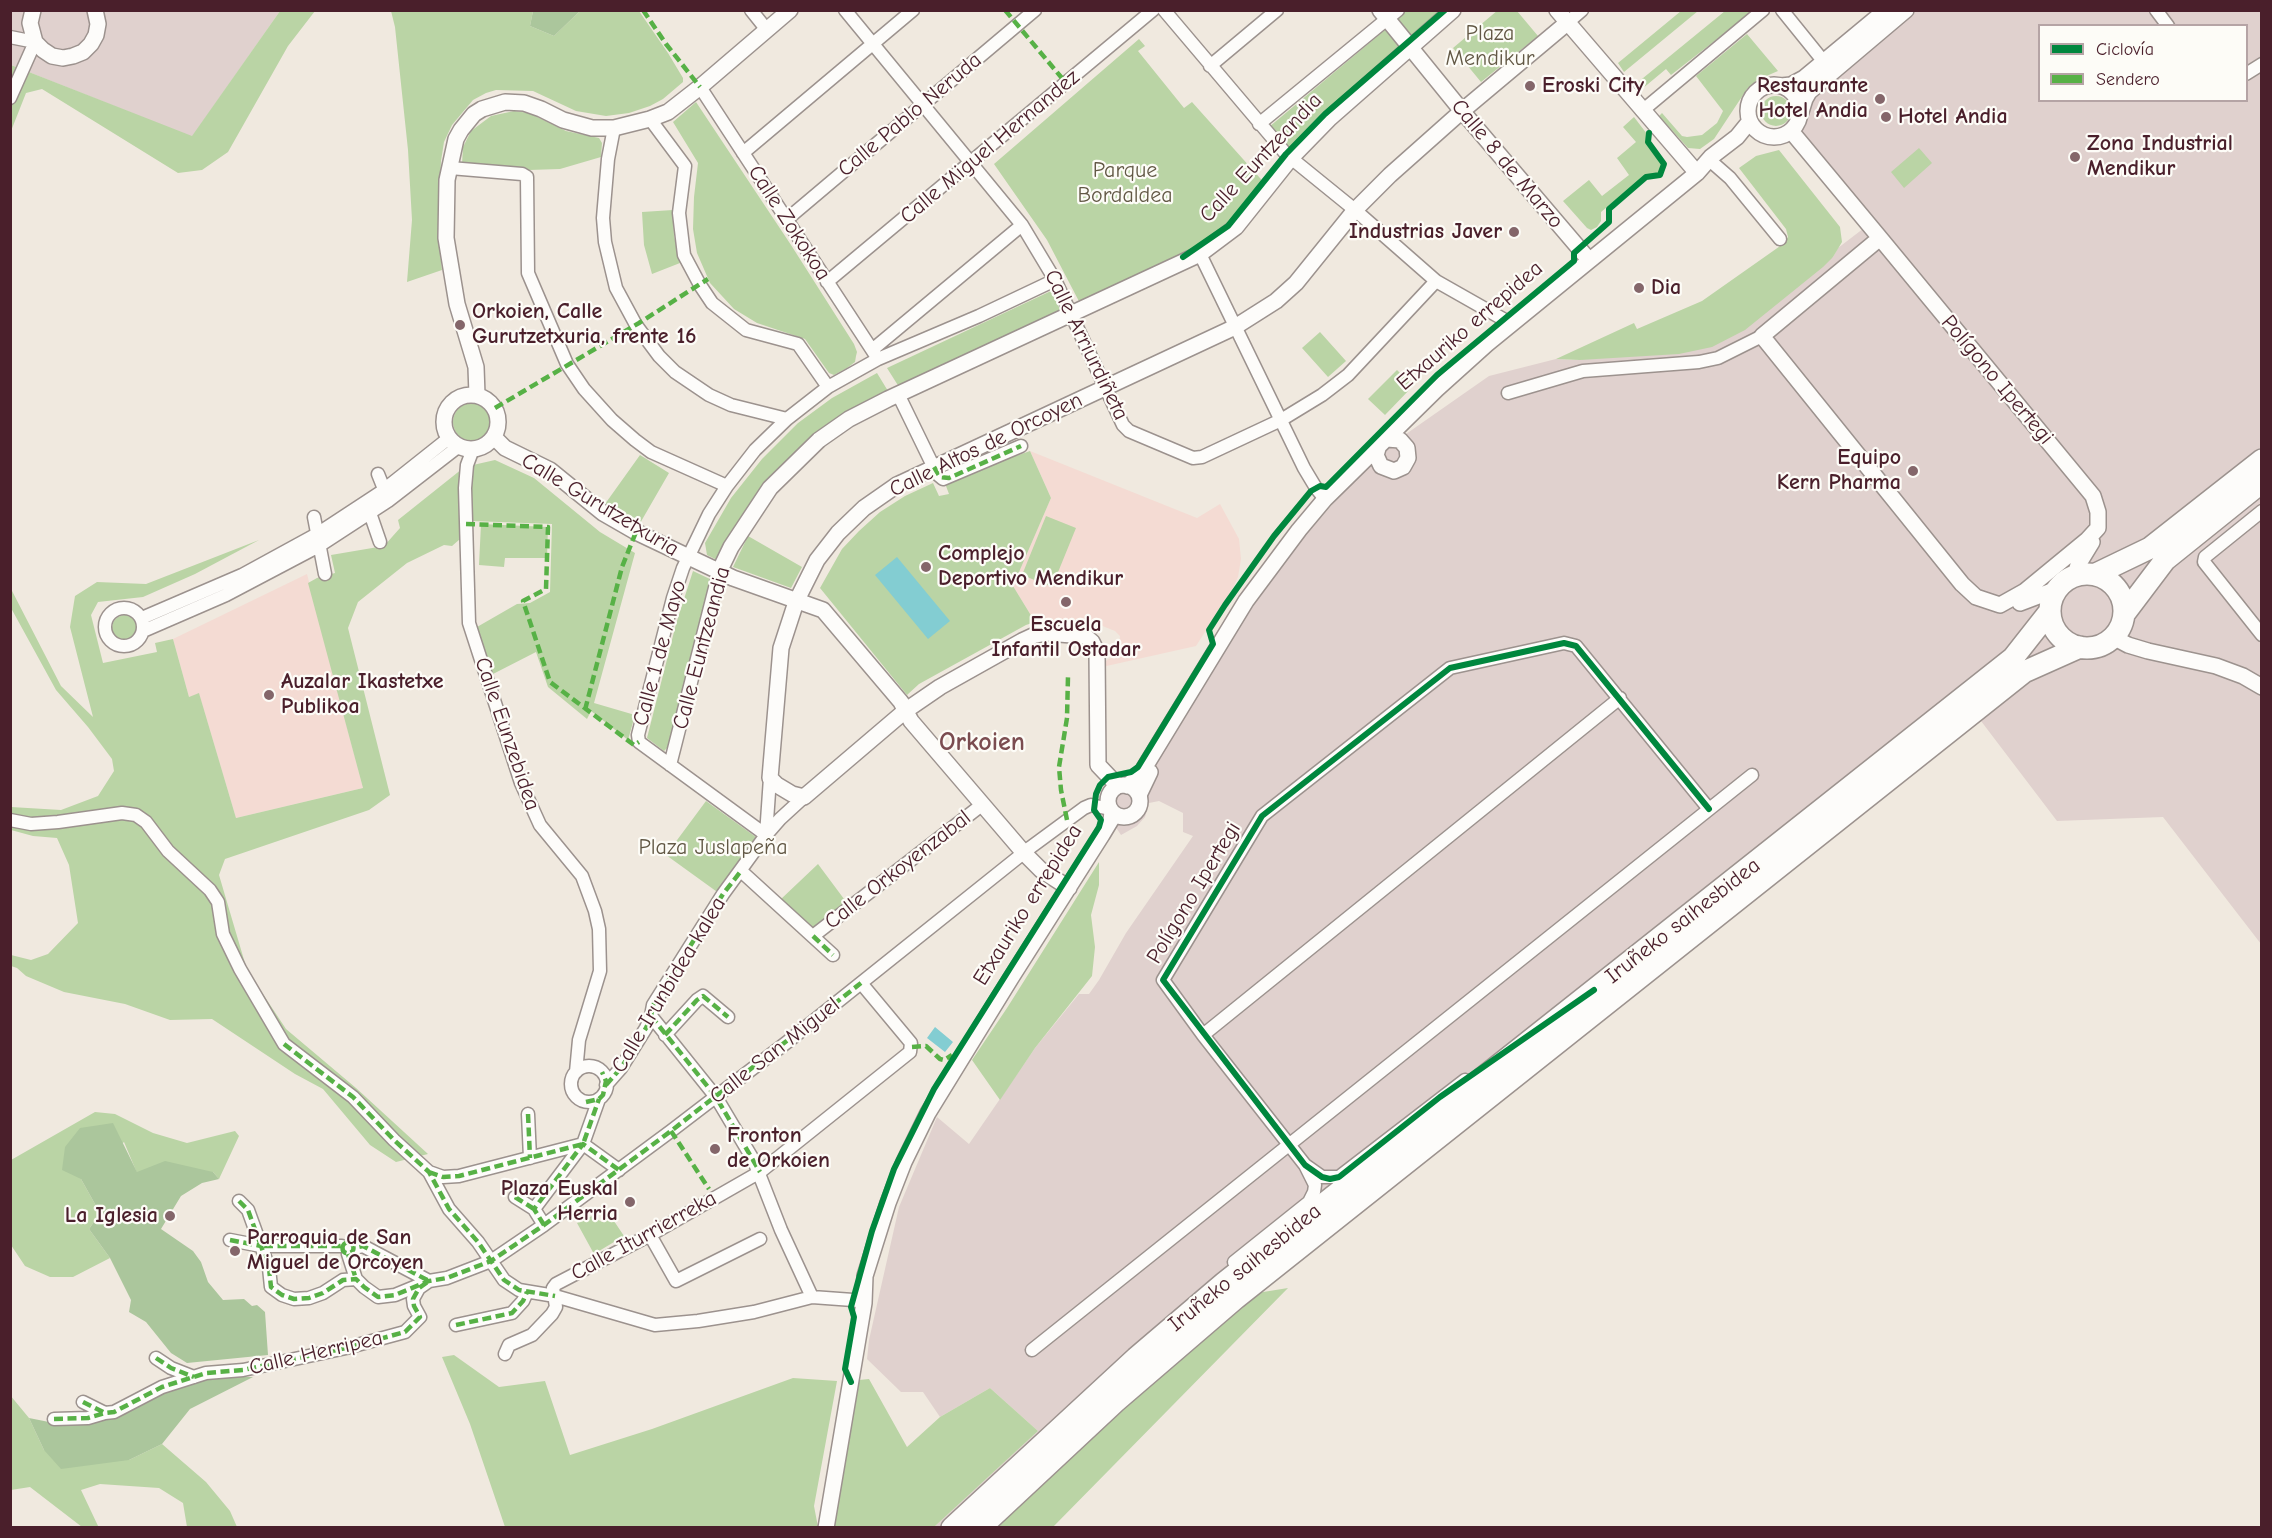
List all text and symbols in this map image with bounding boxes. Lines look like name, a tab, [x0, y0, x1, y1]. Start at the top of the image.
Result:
park label: Plaza Mendikur	[1446, 21, 1534, 72]
legend	[2038, 24, 2248, 102]
text: Ciclovía	[2096, 39, 2154, 60]
street label: Calle Pablo Neruda	[833, 47, 987, 183]
street label: Calle Miguel Hernandez	[895, 64, 1085, 230]
text: Sendero	[2096, 69, 2160, 90]
place label: Eroski City	[1542, 73, 1644, 99]
place label: Restaurante Hotel Andia	[1757, 73, 1868, 124]
marker: Eroski City	[1523, 79, 1537, 93]
street label: Calle Euntzeandia	[1194, 88, 1328, 228]
marker: Restaurante Hotel Andia	[1873, 92, 1887, 106]
street label: Calle 8 de Marzo	[1445, 94, 1569, 234]
place label: Hotel Andia	[1898, 104, 2008, 130]
marker: Hotel Andia	[1879, 110, 1893, 124]
place label: Zona Industrial Mendikur	[2087, 131, 2233, 182]
marker: Zona Industrial Mendikur	[2068, 150, 2082, 164]
park label: Parque Bordaldea	[1077, 158, 1173, 210]
street label: Calle Zokokoa	[742, 160, 836, 286]
place label: Industrias Javer	[1349, 219, 1502, 245]
marker: Industrias Javer	[1507, 225, 1521, 239]
street label: Etxauriko errepidea	[1392, 255, 1548, 397]
street label: Calle Arriurdiñeta	[1038, 265, 1134, 425]
place label: Dia	[1651, 275, 1681, 301]
marker: Dia	[1632, 281, 1646, 295]
place label: Orkoien, Calle Gurutzetxuria, frente 16	[472, 299, 697, 350]
street label: Polígono Ipertegi	[1935, 310, 2059, 450]
marker: Orkoien, Calle Gurutzetxuria, frente 16	[453, 318, 467, 332]
street label: Calle Altos de Orcoyen	[885, 387, 1087, 503]
place label: Equipo Kern Pharma	[1777, 445, 1901, 496]
street label: Calle Gurutzetxuria	[516, 448, 684, 562]
marker: Equipo Kern Pharma	[1906, 464, 1920, 478]
place label: Complejo Deportivo Mendikur	[938, 541, 1123, 592]
marker: Complejo Deportivo Mendikur	[919, 560, 933, 574]
street label: Calle Euntzeandia	[668, 564, 736, 732]
street label: Calle 1 de Mayo	[628, 577, 692, 729]
marker: Escuela Infantil Ostadar	[1059, 595, 1073, 609]
place label: Escuela Infantil Ostadar	[992, 612, 1140, 664]
street label: Calle Eunzebidea	[468, 654, 546, 814]
place label: Auzalar Ikastetxe Publikoa	[281, 669, 443, 720]
marker: Auzalar Ikastetxe Publikoa	[262, 688, 276, 702]
district label: Orkoien	[939, 727, 1025, 759]
street label: Calle Orkoyenzabal	[820, 805, 976, 935]
street label: Polígono Ipertegi	[1141, 817, 1247, 969]
street label: Etxauriko errepidea	[968, 820, 1088, 990]
park label: Plaza Juslapeña	[638, 835, 788, 861]
street label: Iruñeko saihesbidea	[1600, 852, 1766, 990]
street label: Calle Irunbidea kalea	[606, 892, 732, 1078]
street label: Calle San Miguel	[705, 992, 845, 1110]
place label: Fronton de Orkoien	[727, 1123, 830, 1174]
marker: Fronton de Orkoien	[708, 1142, 722, 1156]
place label: Plaza Euskal Herria	[501, 1176, 618, 1228]
street label: Calle Iturrierreka	[567, 1185, 721, 1287]
marker: Plaza Euskal Herria	[623, 1195, 637, 1209]
street label: Iruñeko saihesbidea	[1163, 1198, 1327, 1338]
place label: La Iglesia	[65, 1203, 158, 1229]
marker: La Iglesia	[163, 1209, 177, 1223]
place label: Parroquia de San Miguel de Orcoyen	[247, 1225, 424, 1276]
marker: Parroquia de San Miguel de Orcoyen	[228, 1244, 242, 1258]
street label: Calle Herripea	[247, 1325, 385, 1381]

